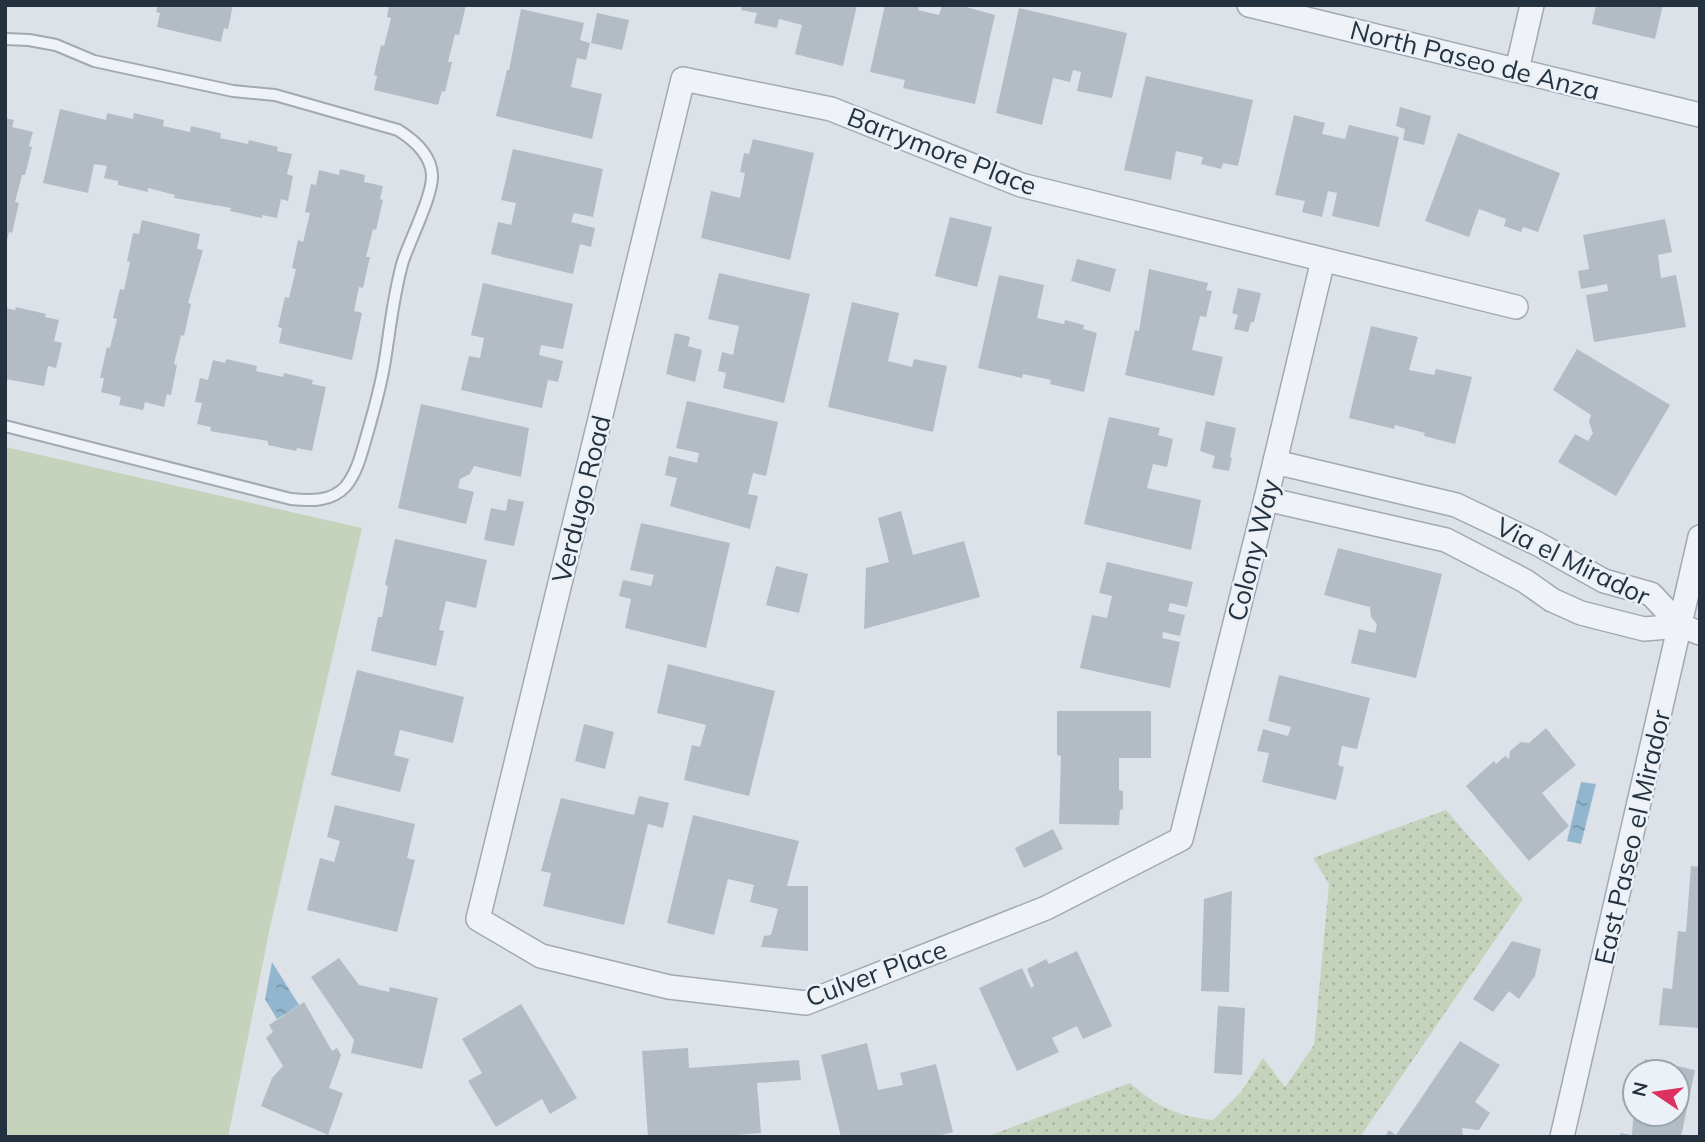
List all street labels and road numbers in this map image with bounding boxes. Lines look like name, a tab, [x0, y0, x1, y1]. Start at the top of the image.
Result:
street label: North Paseo de Anza	[1347, 13, 1603, 107]
street label: Barrymore Place	[843, 100, 1041, 202]
street label: Verdugo Road	[544, 412, 618, 586]
street label: Colony Way	[1219, 475, 1287, 624]
street label: Via el Mirador	[1491, 510, 1656, 613]
street label: East Paseo el Mirador	[1587, 706, 1677, 968]
street label: Culver Place	[801, 932, 951, 1014]

